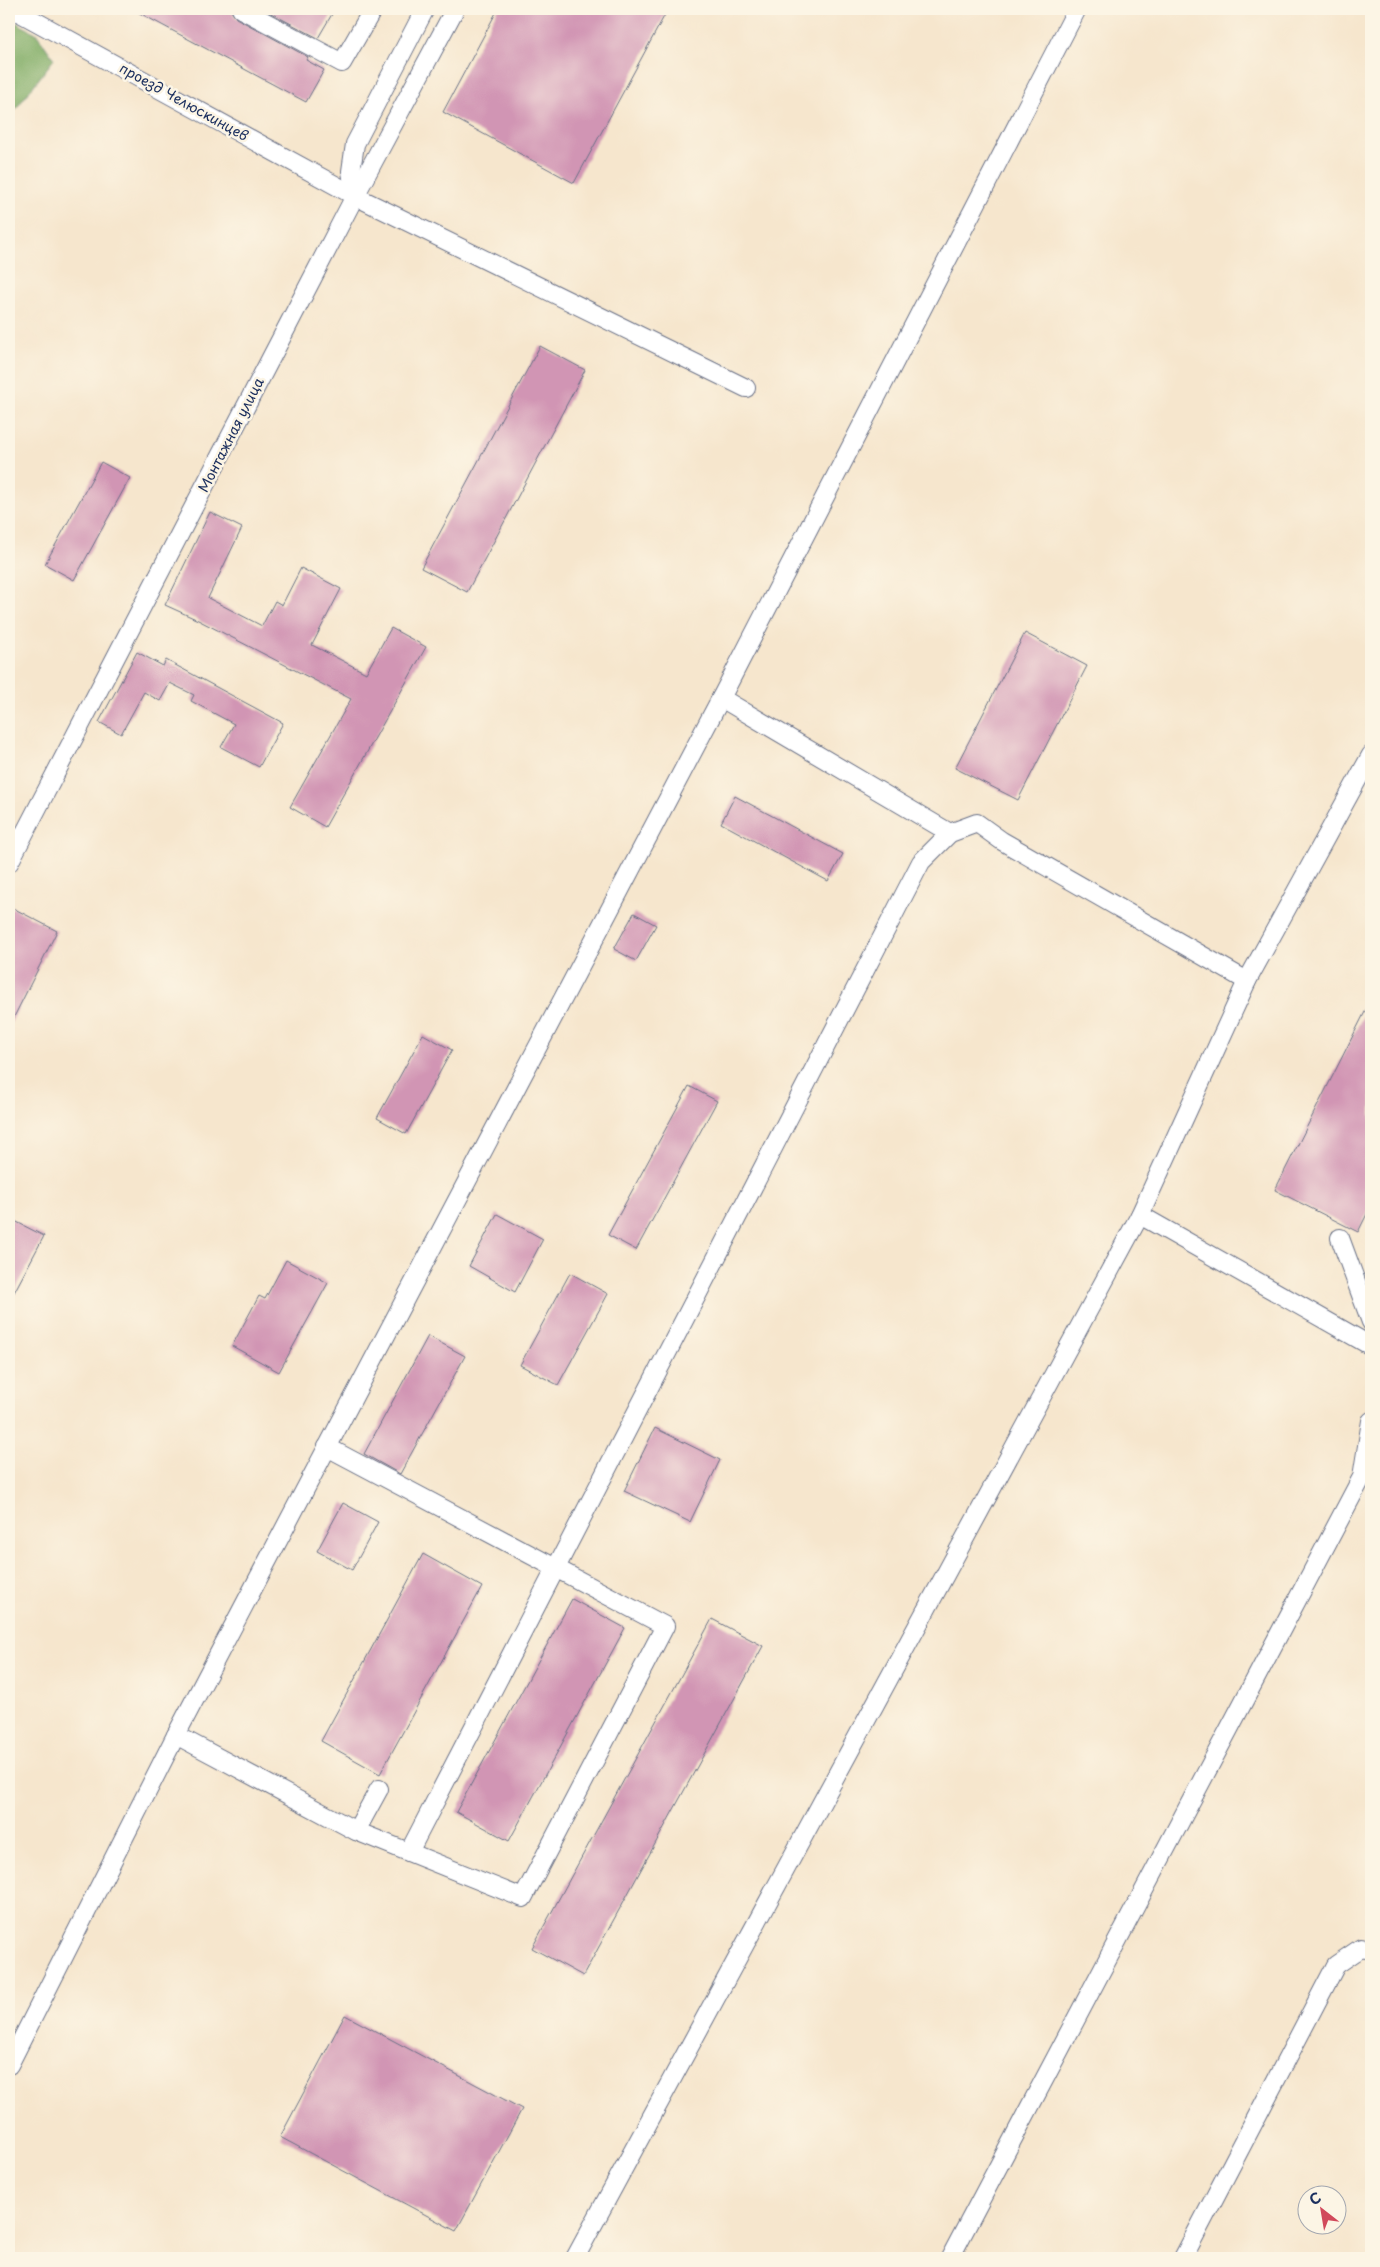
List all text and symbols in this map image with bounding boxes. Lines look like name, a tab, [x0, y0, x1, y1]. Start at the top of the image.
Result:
street label: проезд Челюскинцев	[116, 57, 253, 146]
street label: Монтажная улица	[193, 374, 269, 496]
north arrow	[1298, 2184, 1348, 2234]
text: С	[1305, 2187, 1325, 2210]

